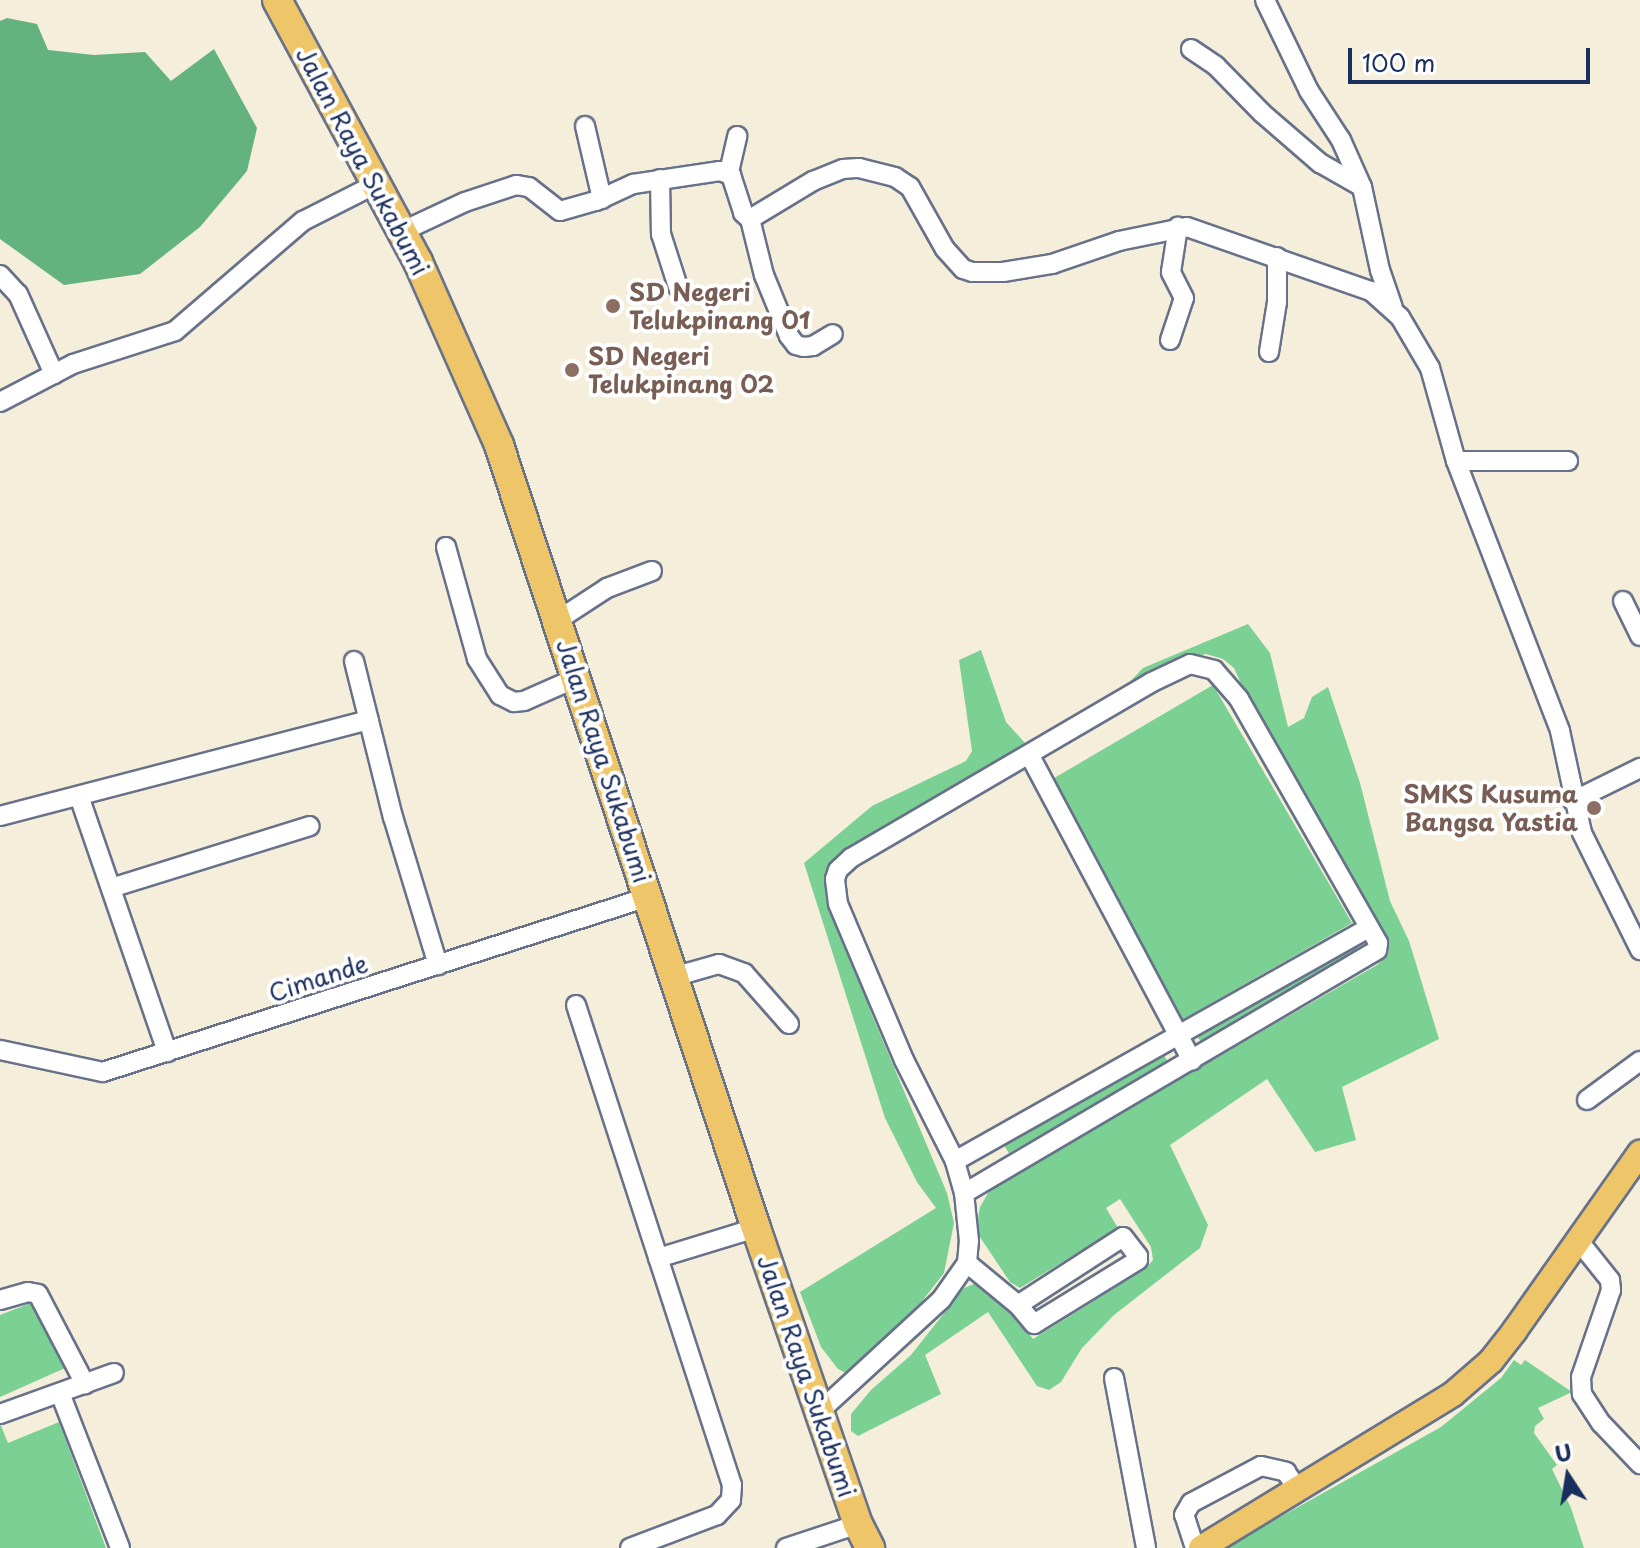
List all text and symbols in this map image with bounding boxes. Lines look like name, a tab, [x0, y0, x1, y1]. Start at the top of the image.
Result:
scale bar	[1352, 32, 1594, 82]
street label: Jalan Raya Sukabumi	[291, 42, 435, 280]
text: 100 m	[1362, 44, 1435, 80]
place label: SD Negeri Telukpinang 01	[629, 278, 811, 334]
marker: SD Negeri Telukpinang 01	[604, 297, 622, 315]
place label: SD Negeri Telukpinang 02	[588, 342, 775, 398]
marker: SD Negeri Telukpinang 02	[563, 361, 581, 379]
street label: Jalan Raya Sukabumi	[551, 636, 657, 886]
place label: SMKS Kusuma Bangsa Yastia	[1401, 780, 1578, 836]
marker: SMKS Kusuma Bangsa Yastia	[1585, 799, 1603, 817]
street label: Cimande	[265, 949, 371, 1007]
street label: Jalan Raya Sukabumi	[752, 1251, 862, 1501]
text: U	[1551, 1434, 1575, 1470]
north arrow	[1528, 1436, 1608, 1516]

